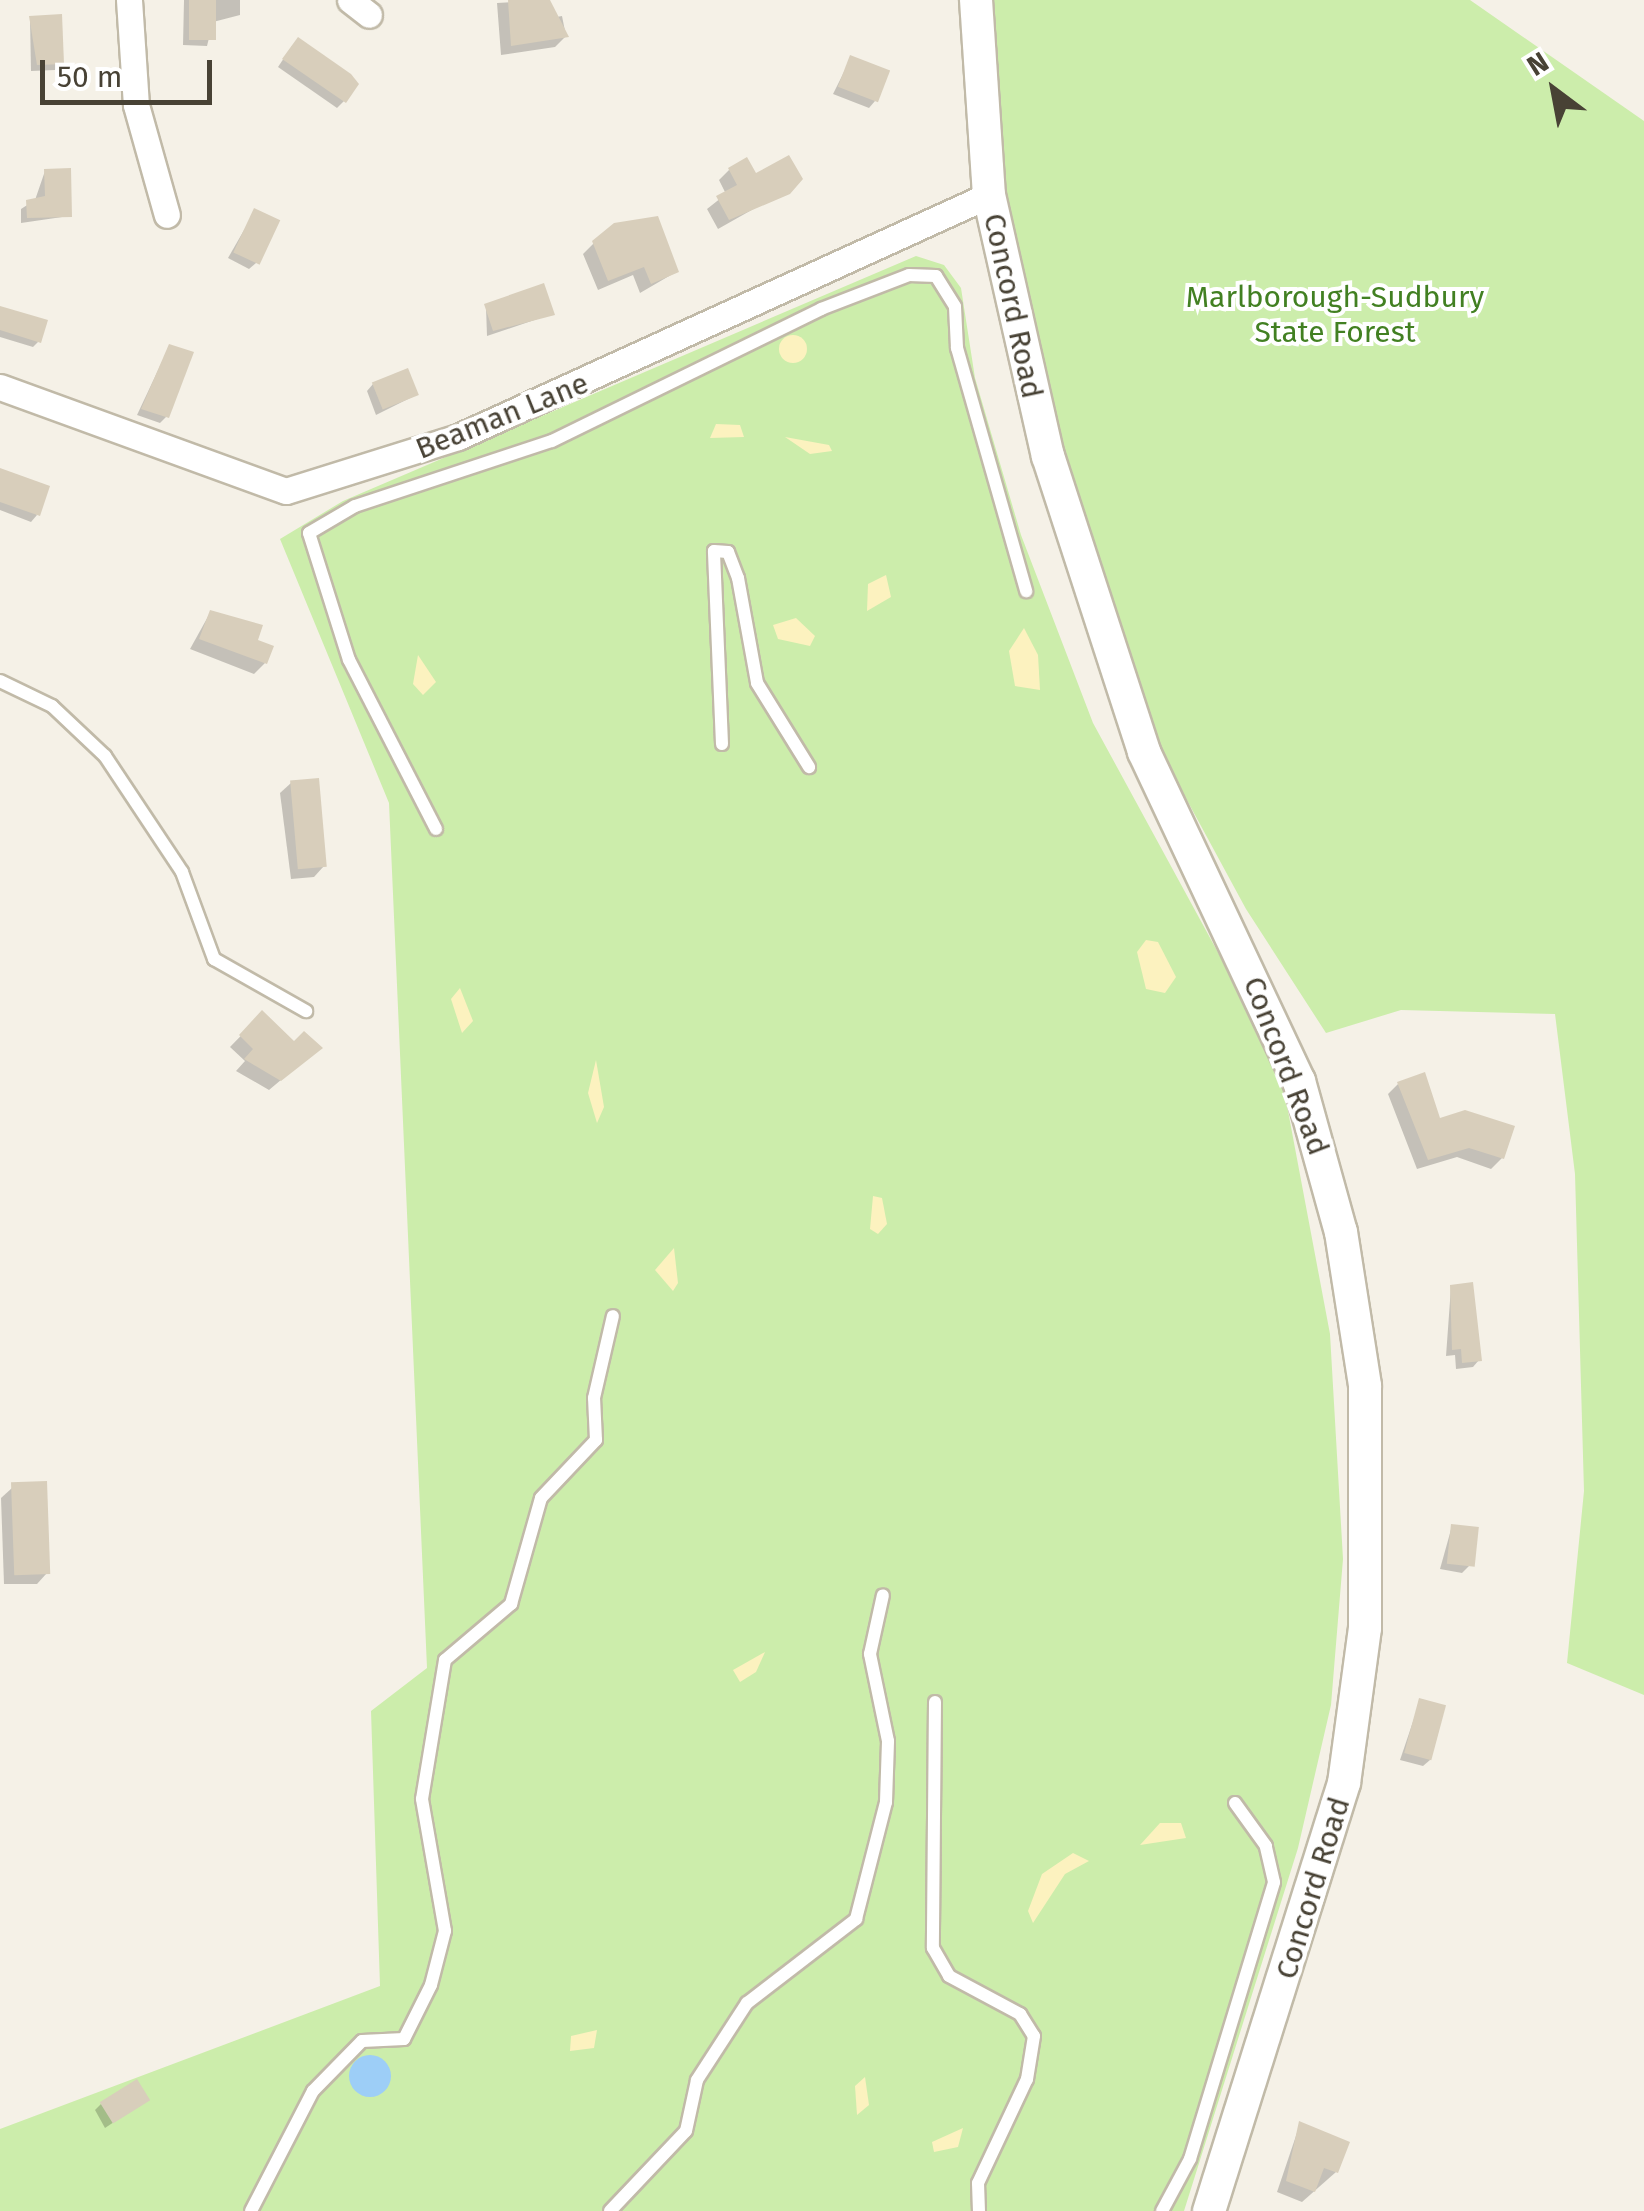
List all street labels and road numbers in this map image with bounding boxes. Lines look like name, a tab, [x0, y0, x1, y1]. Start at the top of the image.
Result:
street label: Concord Road	[976, 210, 1050, 402]
street label: Beaman Lane	[410, 365, 594, 467]
street label: Concord Road	[1235, 972, 1337, 1160]
street label: Concord Road	[1268, 1793, 1358, 1983]

